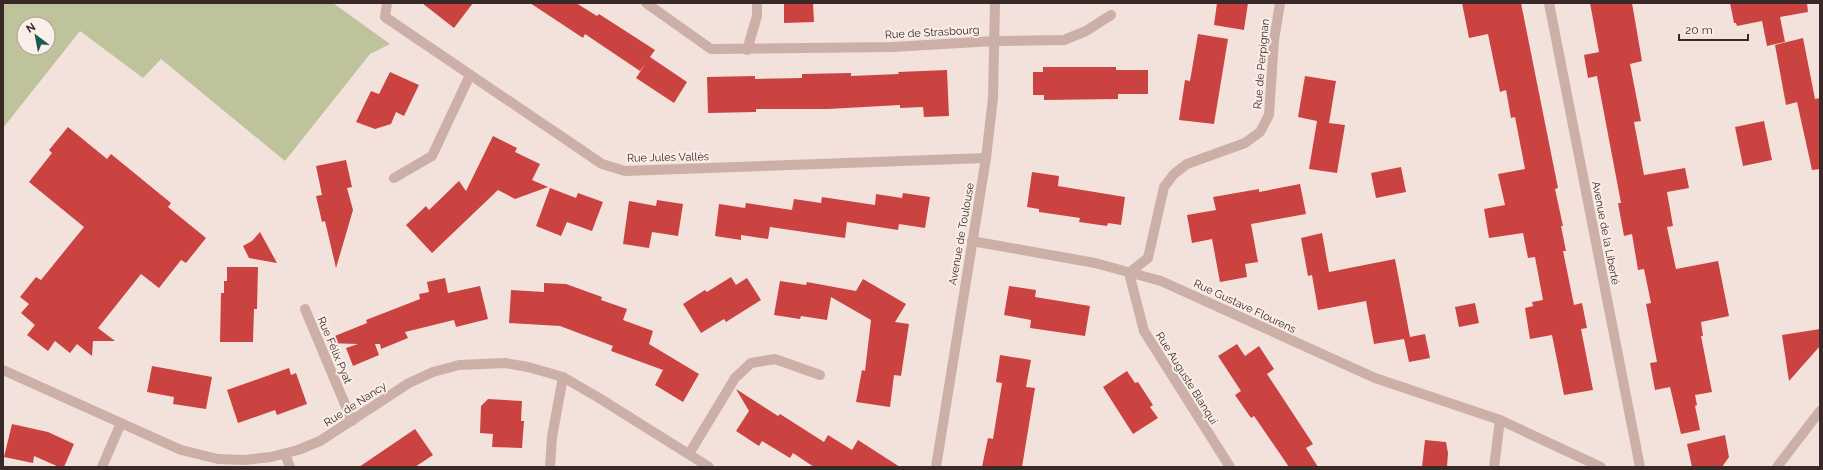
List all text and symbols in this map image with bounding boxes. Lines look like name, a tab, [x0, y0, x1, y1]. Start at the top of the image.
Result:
north arrow	[16, 16, 56, 56]
scale bar	[1679, 16, 1748, 42]
street label: Rue de Perpignan	[1251, 18, 1272, 110]
text: N	[24, 20, 38, 36]
text: 20 m	[1685, 23, 1713, 37]
street label: Rue de Strasbourg	[884, 24, 980, 41]
street label: Rue Jules Vallès	[627, 150, 709, 165]
street label: Avenue de la Liberté	[1589, 180, 1622, 287]
street label: Avenue de Toulouse	[946, 181, 977, 286]
street label: Rue Gustave Flourens	[1192, 277, 1298, 336]
street label: Rue Félix Pyat	[315, 315, 355, 386]
street label: Rue Auguste Blanqui	[1153, 330, 1220, 427]
street label: Rue de Nancy	[322, 379, 389, 429]

